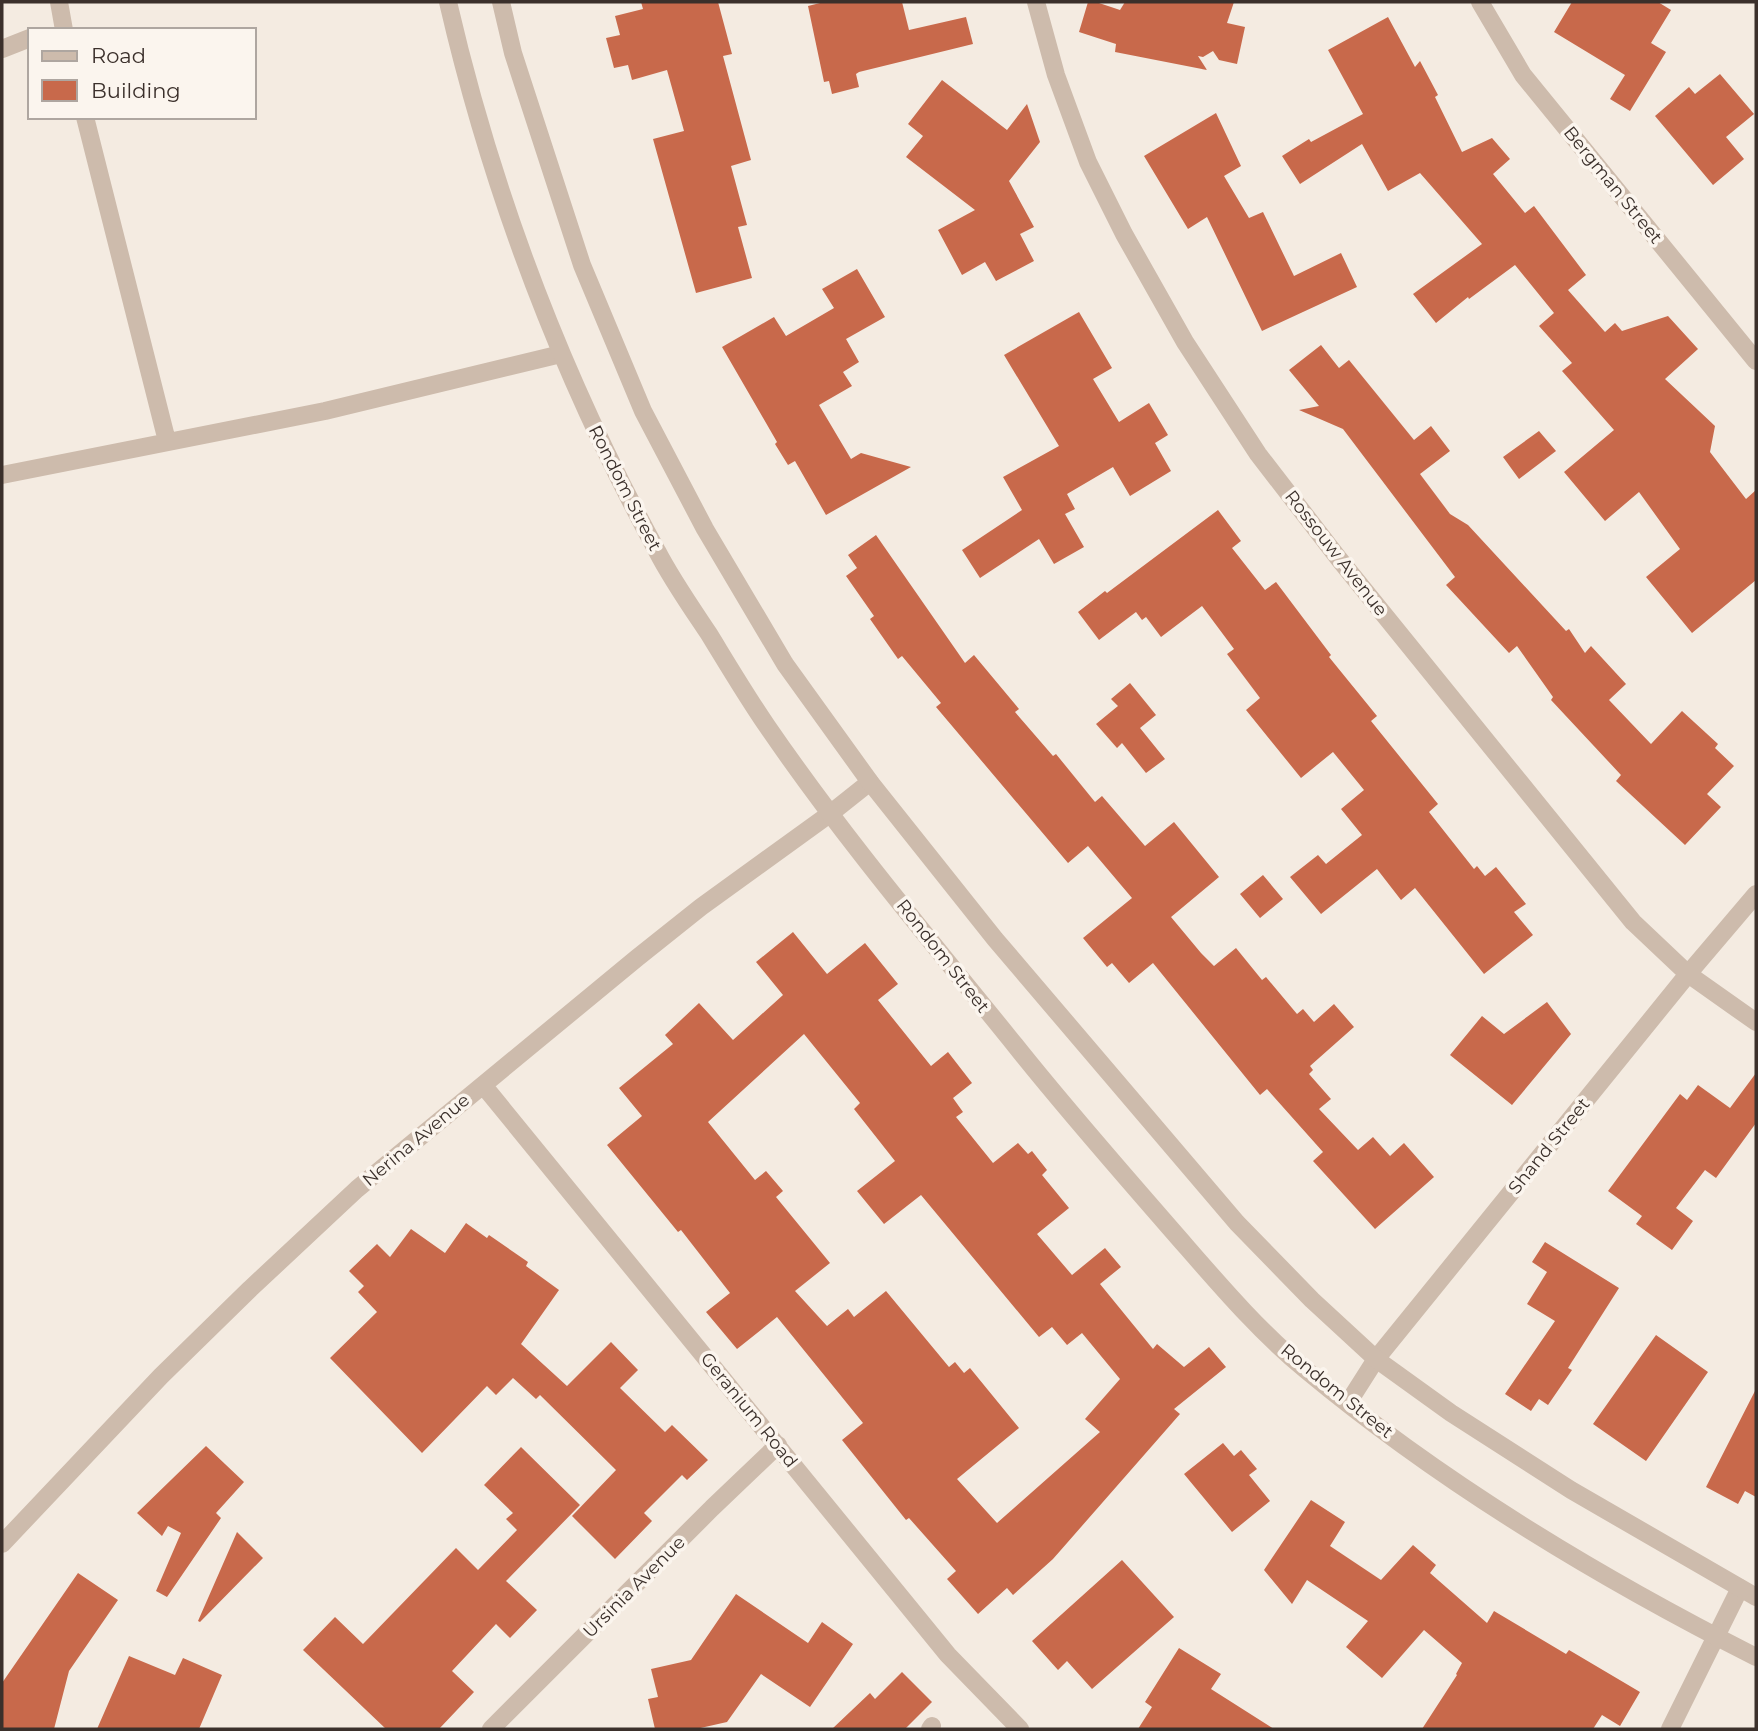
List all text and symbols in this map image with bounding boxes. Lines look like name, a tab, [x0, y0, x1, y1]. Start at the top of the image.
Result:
legend	[28, 28, 256, 119]
text: Road	[91, 43, 146, 68]
text: Building	[91, 78, 181, 103]
street label: Bergman Street	[1559, 122, 1667, 248]
street label: Rondom Street	[584, 421, 666, 555]
street label: Rossouw Avenue	[1280, 486, 1392, 620]
street label: Rondom Street	[892, 895, 994, 1017]
street label: Nerina Avenue	[358, 1089, 474, 1191]
street label: Shand Street	[1504, 1093, 1594, 1199]
street label: Rondom Street	[1276, 1339, 1398, 1443]
street label: Geranium Road	[696, 1348, 802, 1472]
street label: Ursinia Avenue	[578, 1531, 690, 1643]

